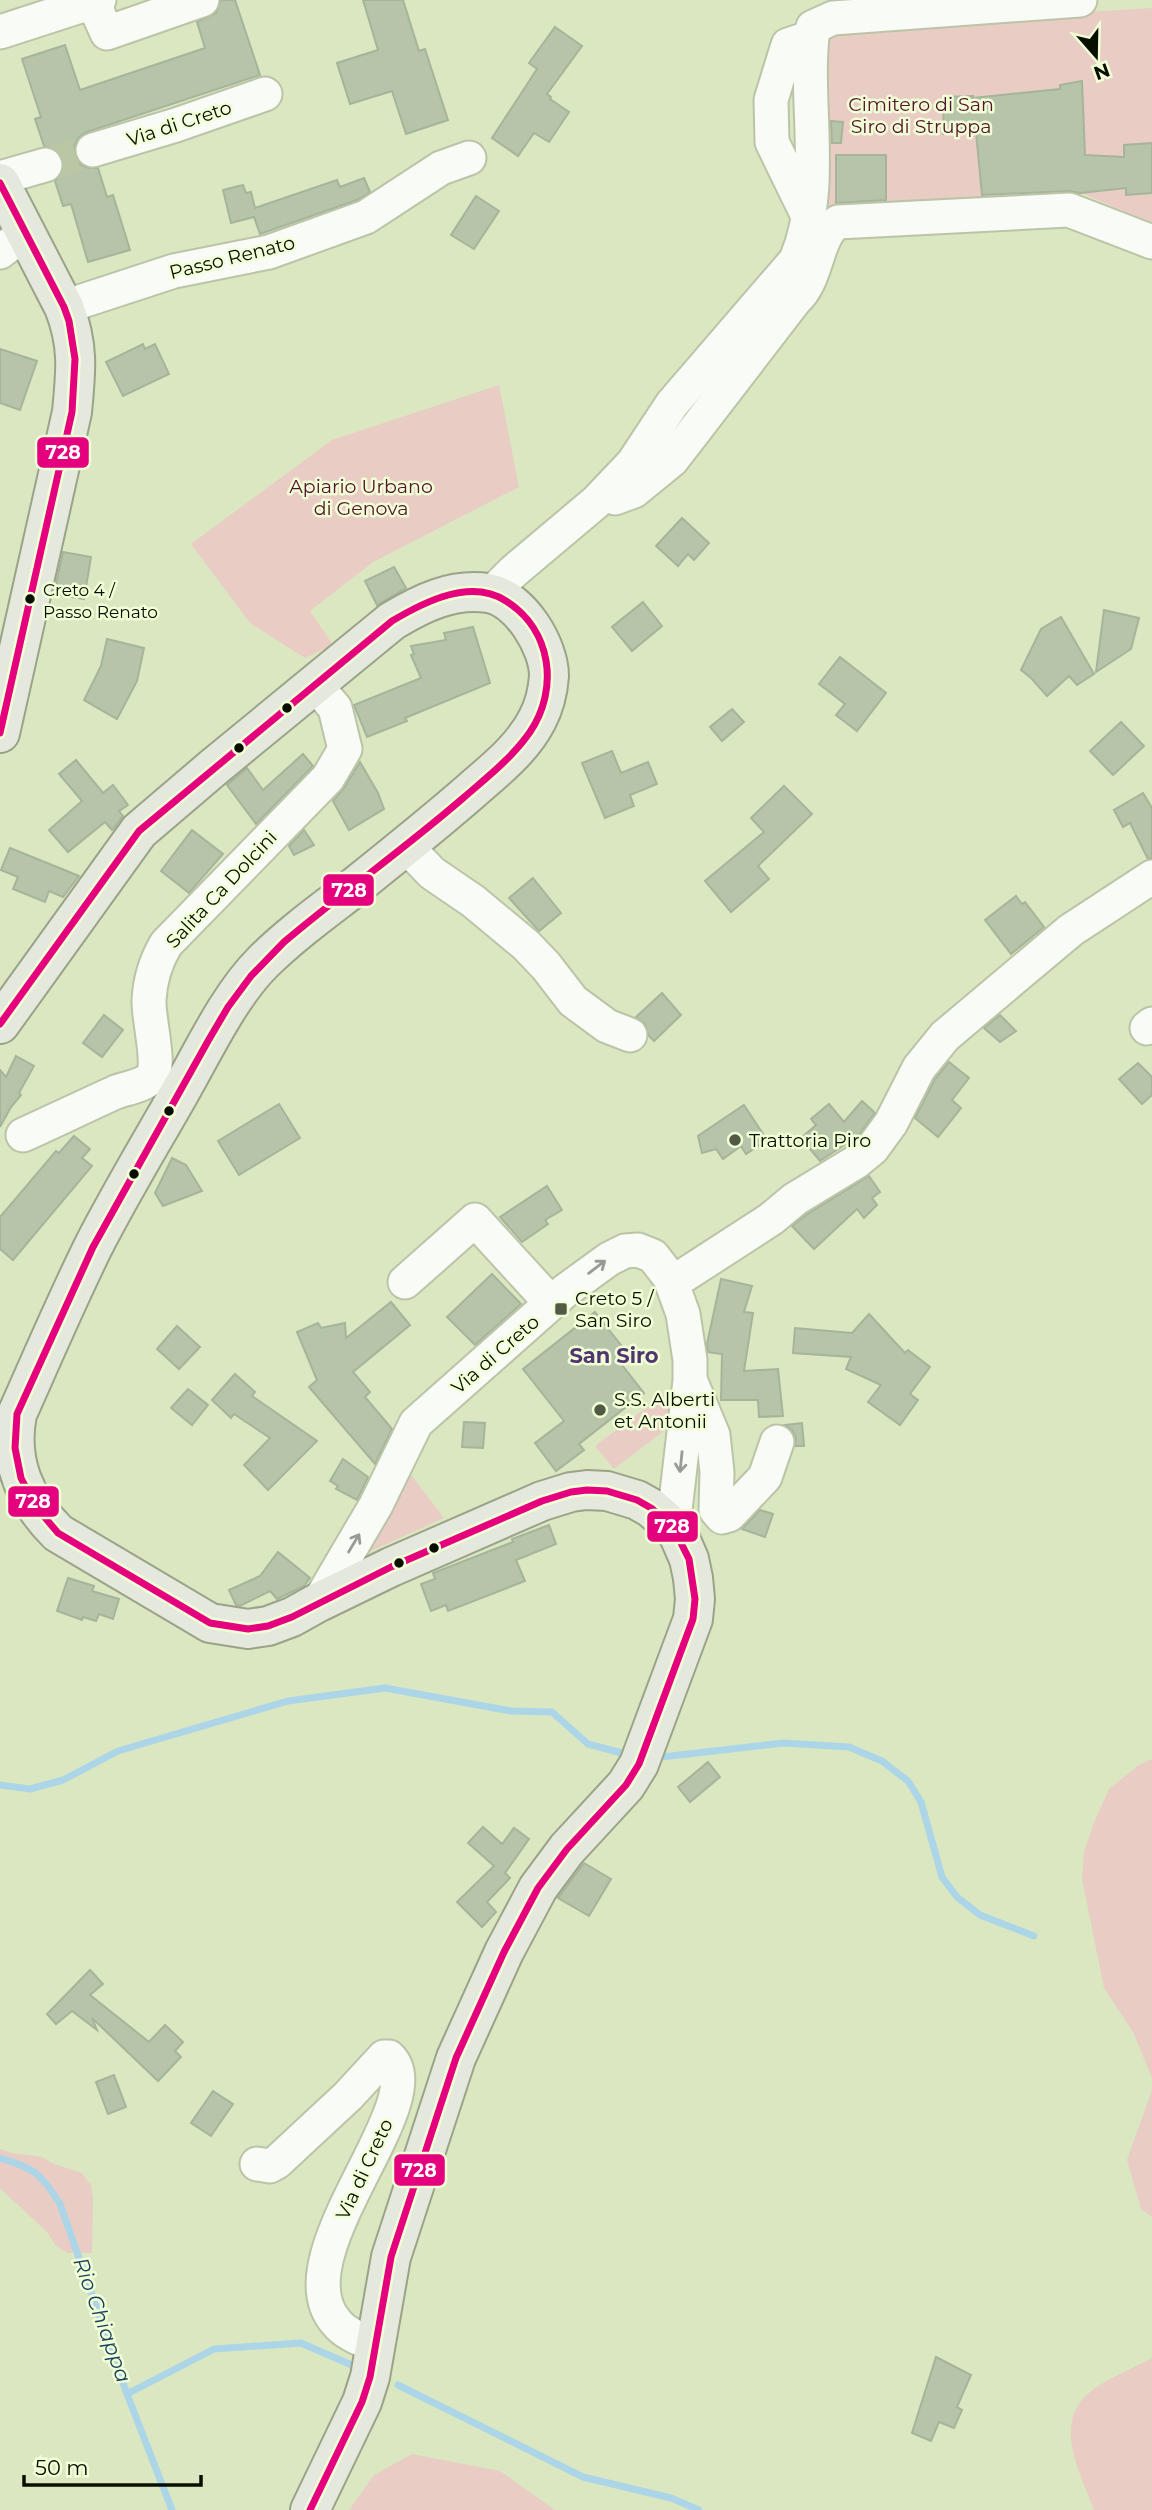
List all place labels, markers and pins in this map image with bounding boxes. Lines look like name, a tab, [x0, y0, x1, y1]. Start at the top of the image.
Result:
place label: Creto 4 / Passo Renato	[43, 580, 158, 622]
marker: Creto 4 / Passo Renato	[23, 592, 37, 606]
unlabelled marker	[280, 701, 294, 715]
unlabelled marker	[232, 741, 246, 755]
unlabelled marker	[162, 1104, 176, 1118]
place label: Trattoria Piro	[749, 1129, 871, 1152]
marker: Trattoria Piro	[727, 1132, 743, 1148]
unlabelled marker	[127, 1167, 141, 1181]
place label: Creto 5 / San Siro	[575, 1287, 655, 1332]
marker: Creto 5 / San Siro	[553, 1301, 569, 1317]
place label: S.S. Alberti et Antonii	[614, 1388, 715, 1433]
marker: S.S. Alberti et Antonii	[592, 1402, 608, 1418]
unlabelled marker	[427, 1541, 441, 1555]
unlabelled marker	[392, 1556, 406, 1570]

